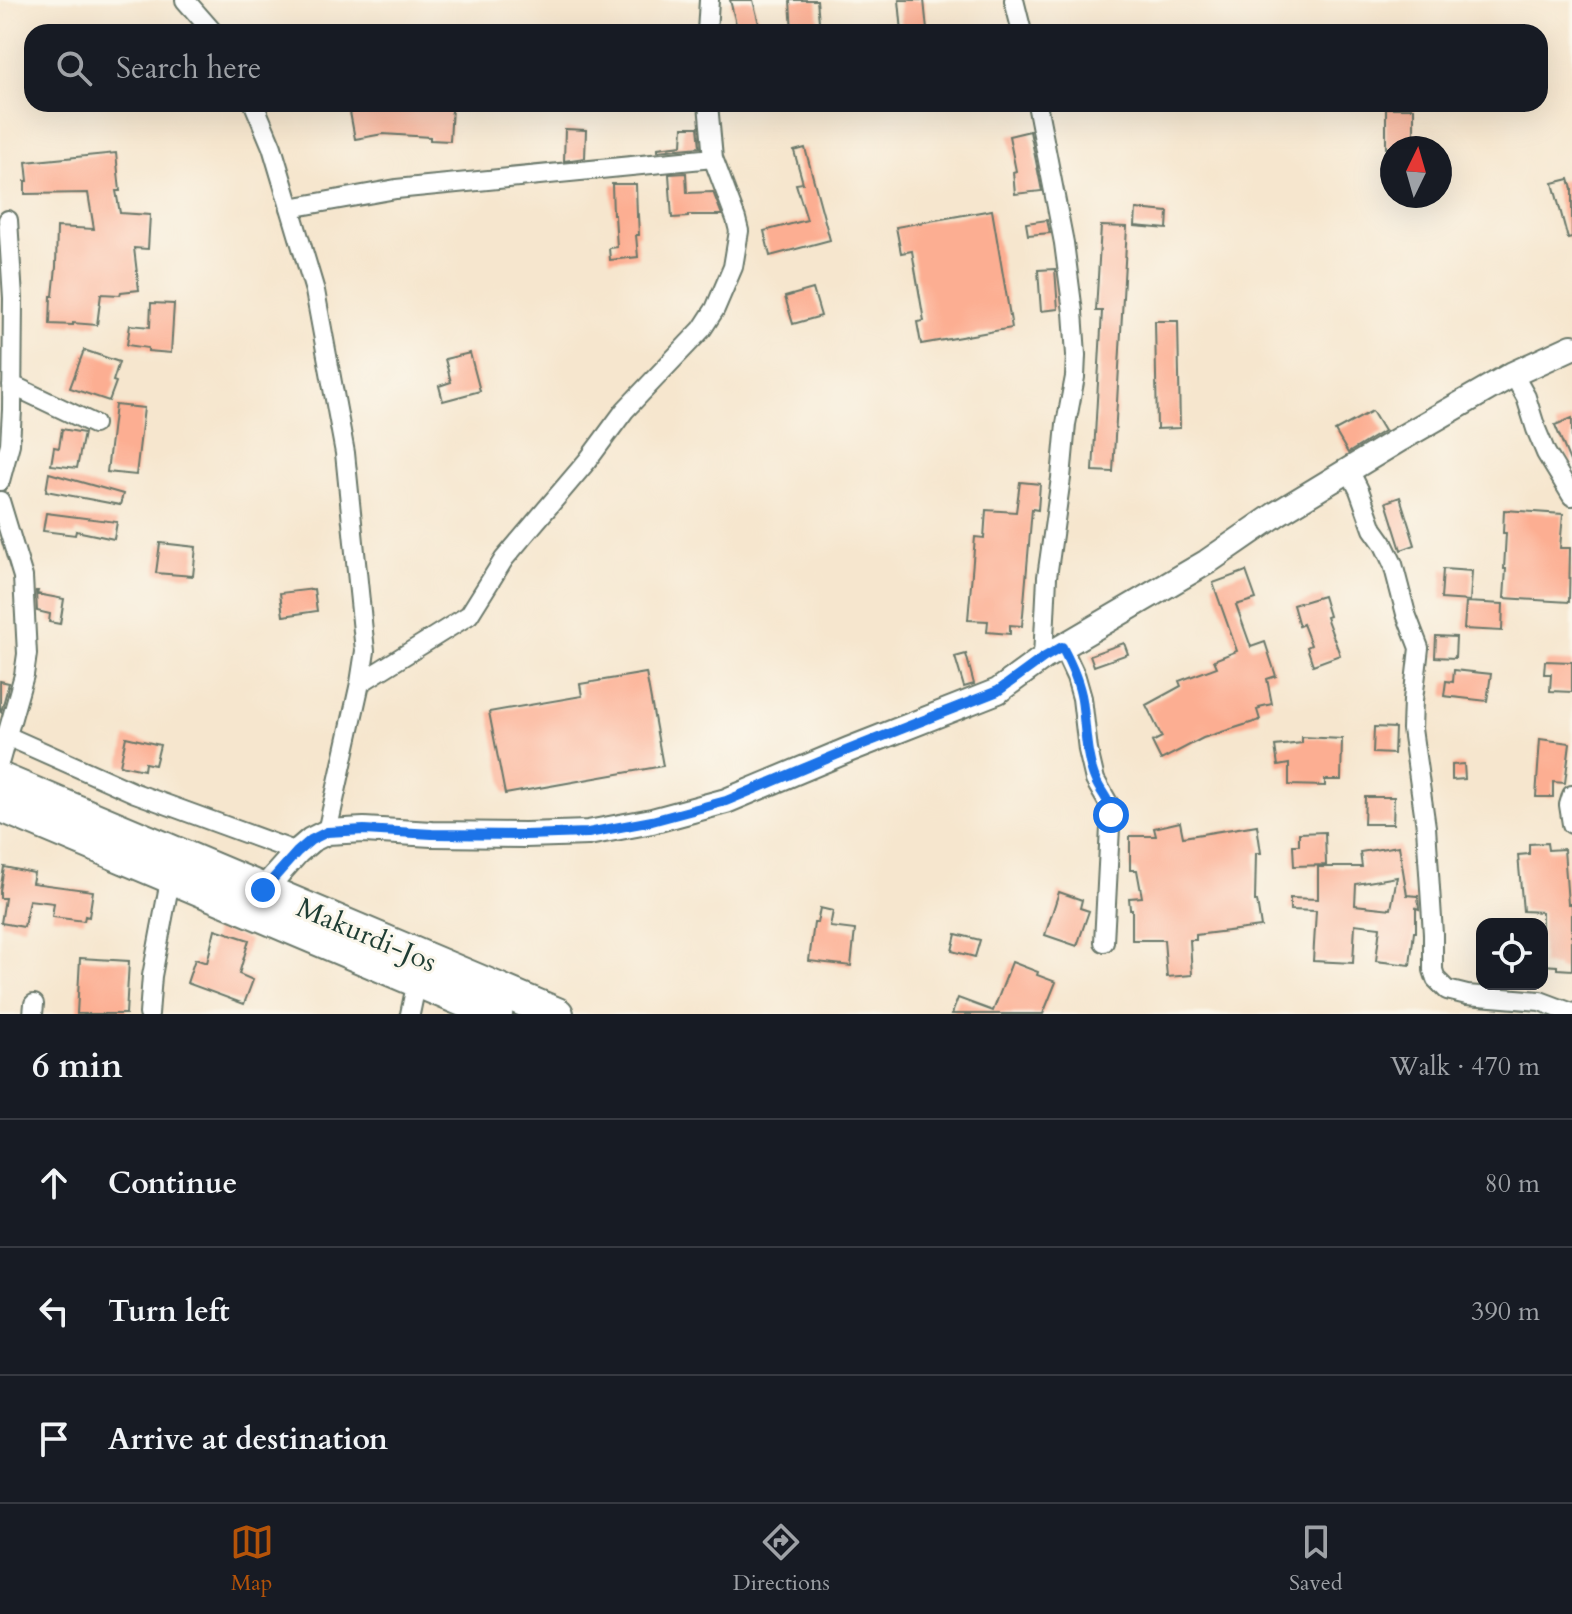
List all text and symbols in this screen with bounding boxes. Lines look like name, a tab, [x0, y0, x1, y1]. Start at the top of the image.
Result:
search box	[24, 24, 1548, 112]
icon: search	[52, 46, 96, 90]
text: Search here	[116, 48, 261, 89]
north arrow	[1380, 136, 1452, 208]
route start	[1093, 797, 1129, 833]
route end	[245, 872, 281, 908]
street label: Makurdi-Jos	[291, 888, 442, 981]
map controls	[1476, 918, 1548, 990]
button: locate	[1476, 918, 1548, 990]
text: 6 min	[32, 1043, 123, 1089]
text: Walk · 470 m	[1390, 1049, 1540, 1084]
icon: ahead	[32, 1161, 76, 1205]
text: Continue	[108, 1163, 237, 1204]
text: 80 m	[1484, 1166, 1540, 1201]
icon: left	[32, 1289, 76, 1333]
text: Turn left	[108, 1291, 230, 1332]
text: 390 m	[1471, 1294, 1540, 1329]
icon: arrive	[32, 1417, 76, 1461]
text: Arrive at destination	[108, 1419, 388, 1460]
tab: Map	[230, 1520, 274, 1598]
tab: Directions	[733, 1520, 830, 1598]
tab: Saved	[1289, 1520, 1342, 1598]

